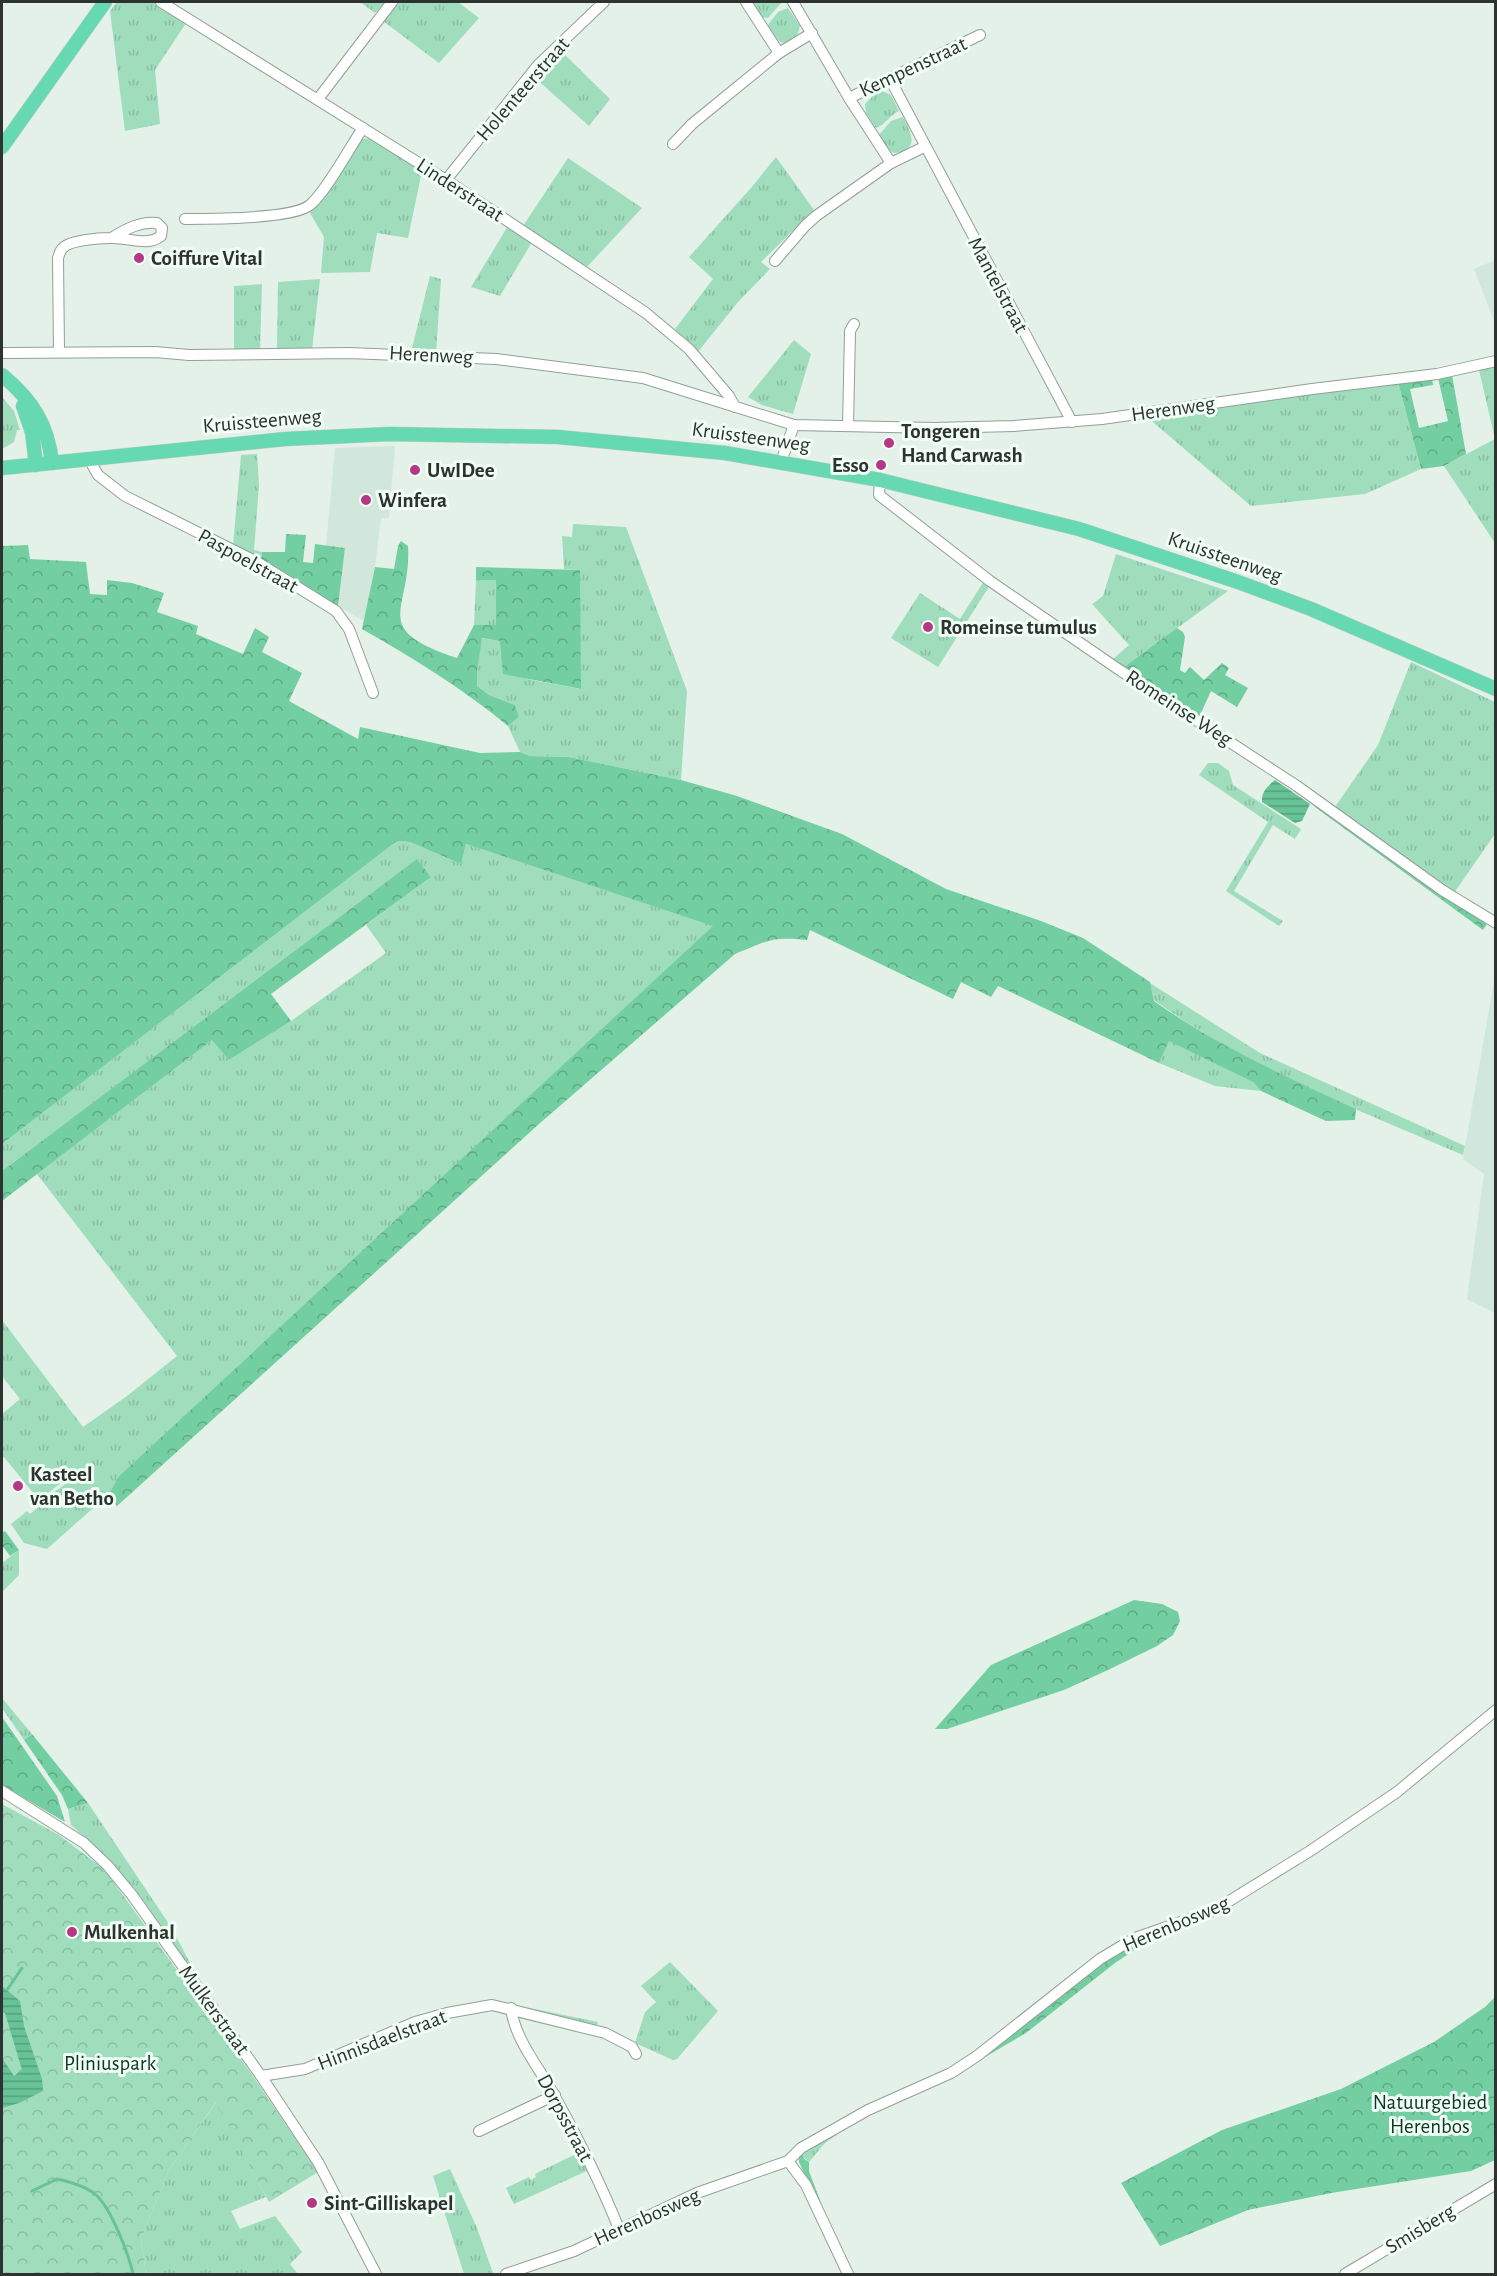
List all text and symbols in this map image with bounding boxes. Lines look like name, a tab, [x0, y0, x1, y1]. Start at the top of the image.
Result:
street label: Holenteerstraat	[473, 33, 574, 145]
street label: Kempenstraat	[856, 33, 970, 101]
street label: Linderstraat	[413, 154, 508, 226]
street label: Mantelstraat	[964, 234, 1032, 337]
place label: Coiffure Vital	[151, 248, 263, 269]
marker: Coiffure Vital	[132, 251, 146, 265]
street label: Herenweg	[388, 342, 474, 368]
street label: Herenweg	[1130, 393, 1217, 425]
street label: Kruissteenweg	[202, 405, 323, 437]
street label: Kruissteenweg	[691, 418, 812, 456]
place label: Tongeren Hand Carwash	[901, 421, 1023, 466]
marker: Tongeren Hand Carwash	[882, 436, 896, 450]
place label: Esso	[832, 455, 869, 476]
marker: Esso	[874, 458, 888, 472]
place label: UwIDee	[427, 460, 495, 481]
marker: UwIDee	[408, 463, 422, 477]
place label: Winfera	[378, 490, 447, 511]
marker: Winfera	[359, 493, 373, 507]
street label: Paspoelstraat	[194, 525, 302, 597]
street label: Kruissteenweg	[1165, 528, 1285, 587]
place label: Romeinse tumulus	[940, 617, 1097, 638]
marker: Romeinse tumulus	[921, 620, 935, 634]
street label: Romeinse Weg	[1122, 666, 1236, 750]
place label: Kasteel van Betho	[30, 1464, 114, 1509]
marker: Kasteel van Betho	[11, 1479, 25, 1493]
street label: Herenbosweg	[1120, 1892, 1233, 1956]
place label: Mulkenhal	[84, 1922, 175, 1943]
marker: Mulkenhal	[65, 1925, 79, 1939]
street label: Mulkerstraat	[175, 1961, 253, 2059]
street label: Hinnisdaelstraat	[315, 2006, 450, 2074]
park label: Pliniuspark	[64, 2053, 156, 2074]
street label: Dorpsstraat	[533, 2071, 597, 2166]
park label: Natuurgebied Herenbos	[1373, 2092, 1487, 2137]
street label: Herenbosweg	[591, 2184, 704, 2250]
place label: Sint-Gilliskapel	[324, 2193, 453, 2214]
marker: Sint-Gilliskapel	[305, 2196, 319, 2210]
street label: Smisberg	[1382, 2200, 1459, 2258]

